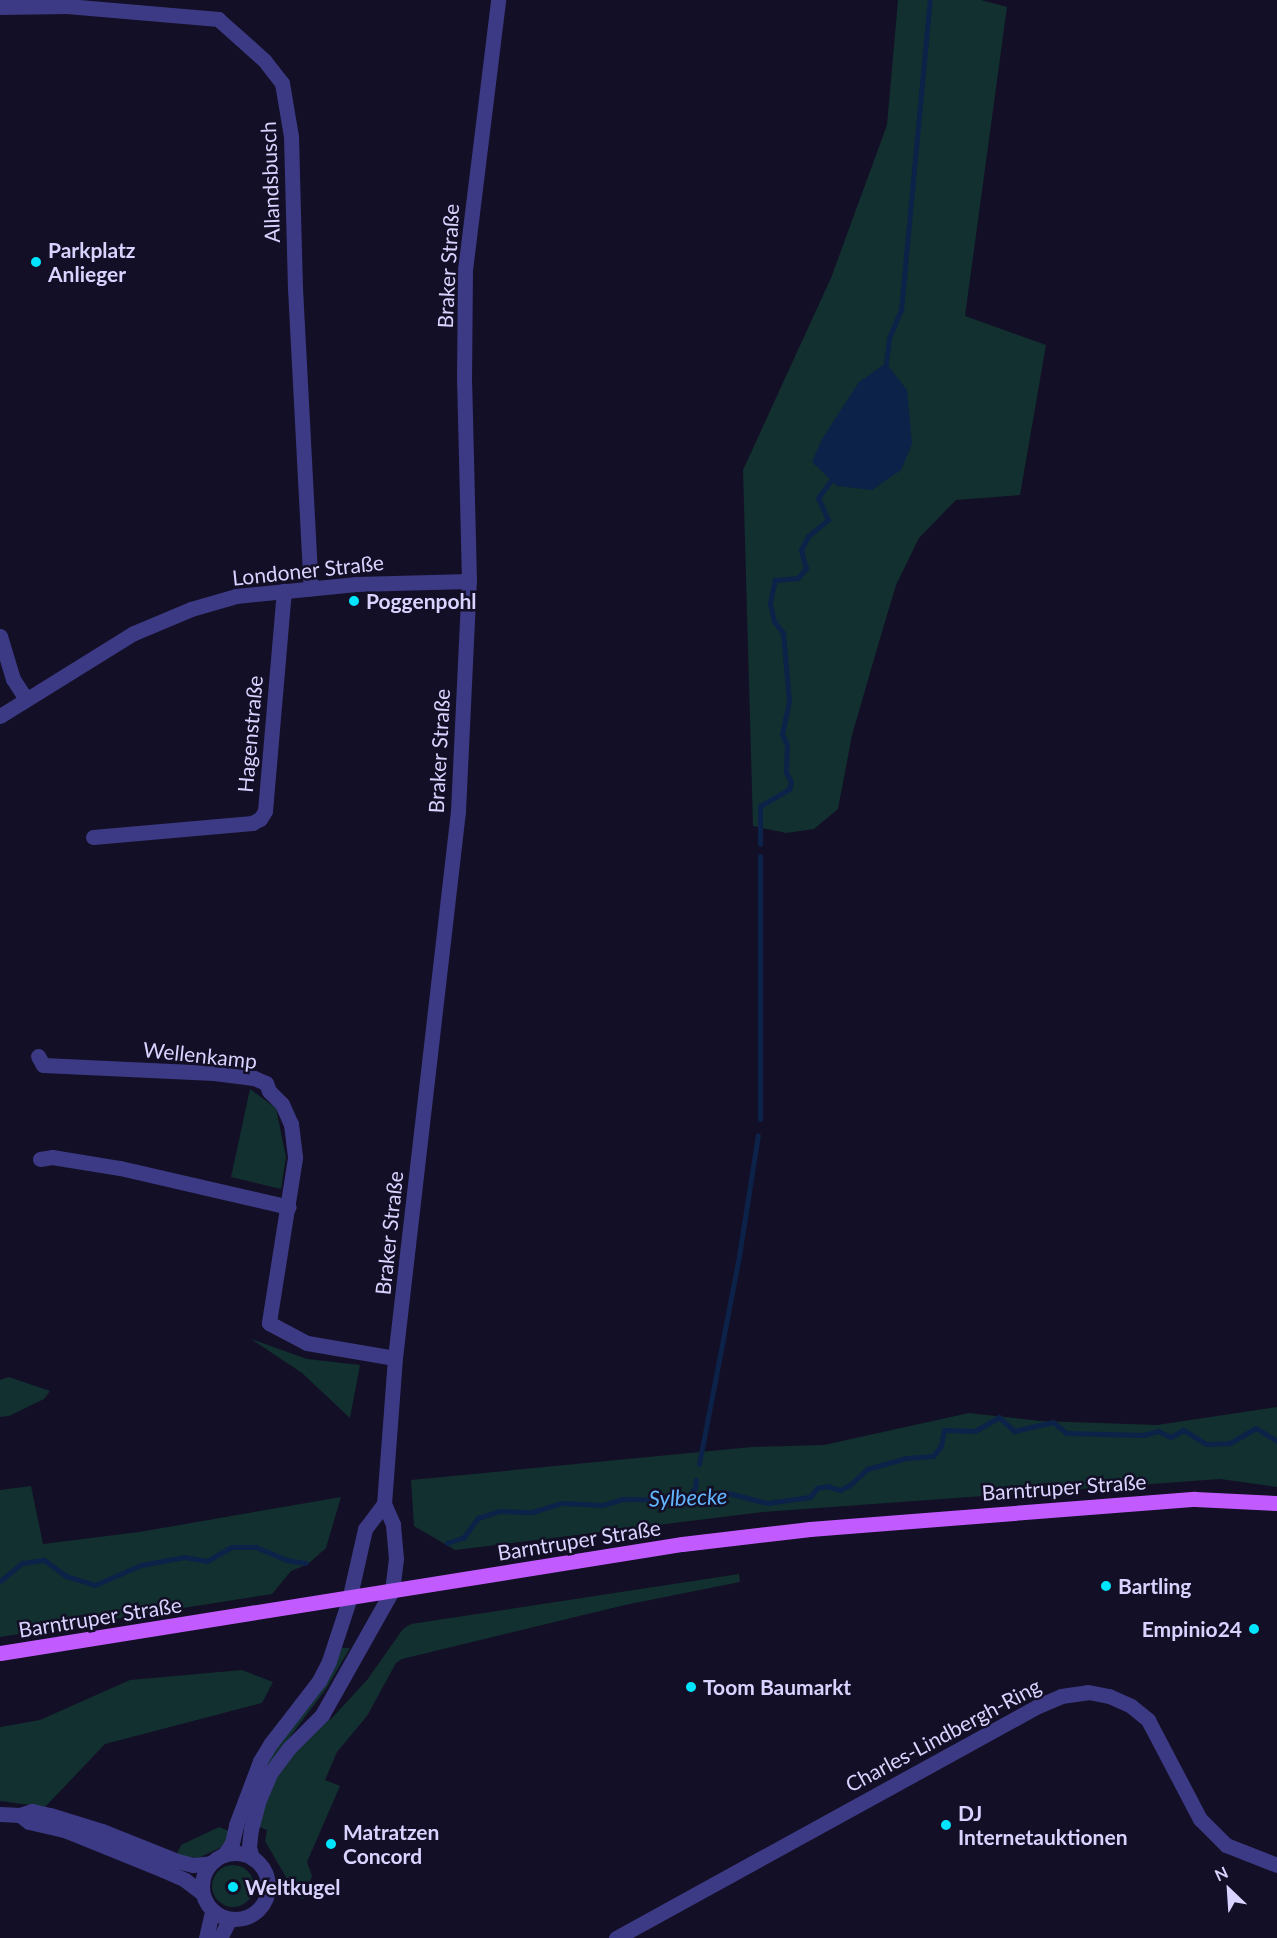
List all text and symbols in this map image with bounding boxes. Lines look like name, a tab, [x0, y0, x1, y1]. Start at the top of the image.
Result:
street label: Allandsbusch	[255, 121, 285, 243]
street label: Braker Straße	[432, 203, 464, 329]
place label: Parkplatz Anlieger	[48, 237, 136, 287]
marker: Parkplatz Anlieger	[29, 255, 43, 269]
street label: Londoner Straße	[231, 549, 385, 591]
place label: Poggenpohl	[366, 588, 477, 614]
marker: Poggenpohl	[347, 594, 361, 608]
street label: Hagenstraße	[232, 674, 268, 794]
street label: Braker Straße	[423, 688, 455, 814]
street label: Wellenkamp	[142, 1036, 258, 1074]
street label: Braker Straße	[370, 1169, 408, 1297]
street label: Barntruper Straße	[981, 1469, 1147, 1505]
water label: Sylbecke	[648, 1482, 728, 1512]
street label: Barntruper Straße	[495, 1515, 663, 1565]
place label: Bartling	[1118, 1573, 1191, 1599]
marker: Bartling	[1099, 1579, 1113, 1593]
street label: Barntruper Straße	[16, 1592, 184, 1642]
place label: Empinio24	[1142, 1616, 1242, 1642]
marker: Empinio24	[1247, 1622, 1261, 1636]
street label: Charles-Lindbergh-Ring	[841, 1673, 1045, 1797]
place label: Toom Baumarkt	[703, 1674, 851, 1700]
marker: Toom Baumarkt	[684, 1680, 698, 1694]
place label: DJ Internetauktionen	[958, 1800, 1128, 1850]
marker: DJ Internetauktionen	[939, 1818, 953, 1832]
place label: Matratzen Concord	[343, 1819, 439, 1869]
marker: Matratzen Concord	[324, 1837, 338, 1851]
north arrow	[1199, 1860, 1259, 1920]
text: N	[1212, 1862, 1231, 1884]
place label: Weltkugel	[245, 1874, 340, 1900]
marker: Weltkugel	[226, 1880, 240, 1894]

